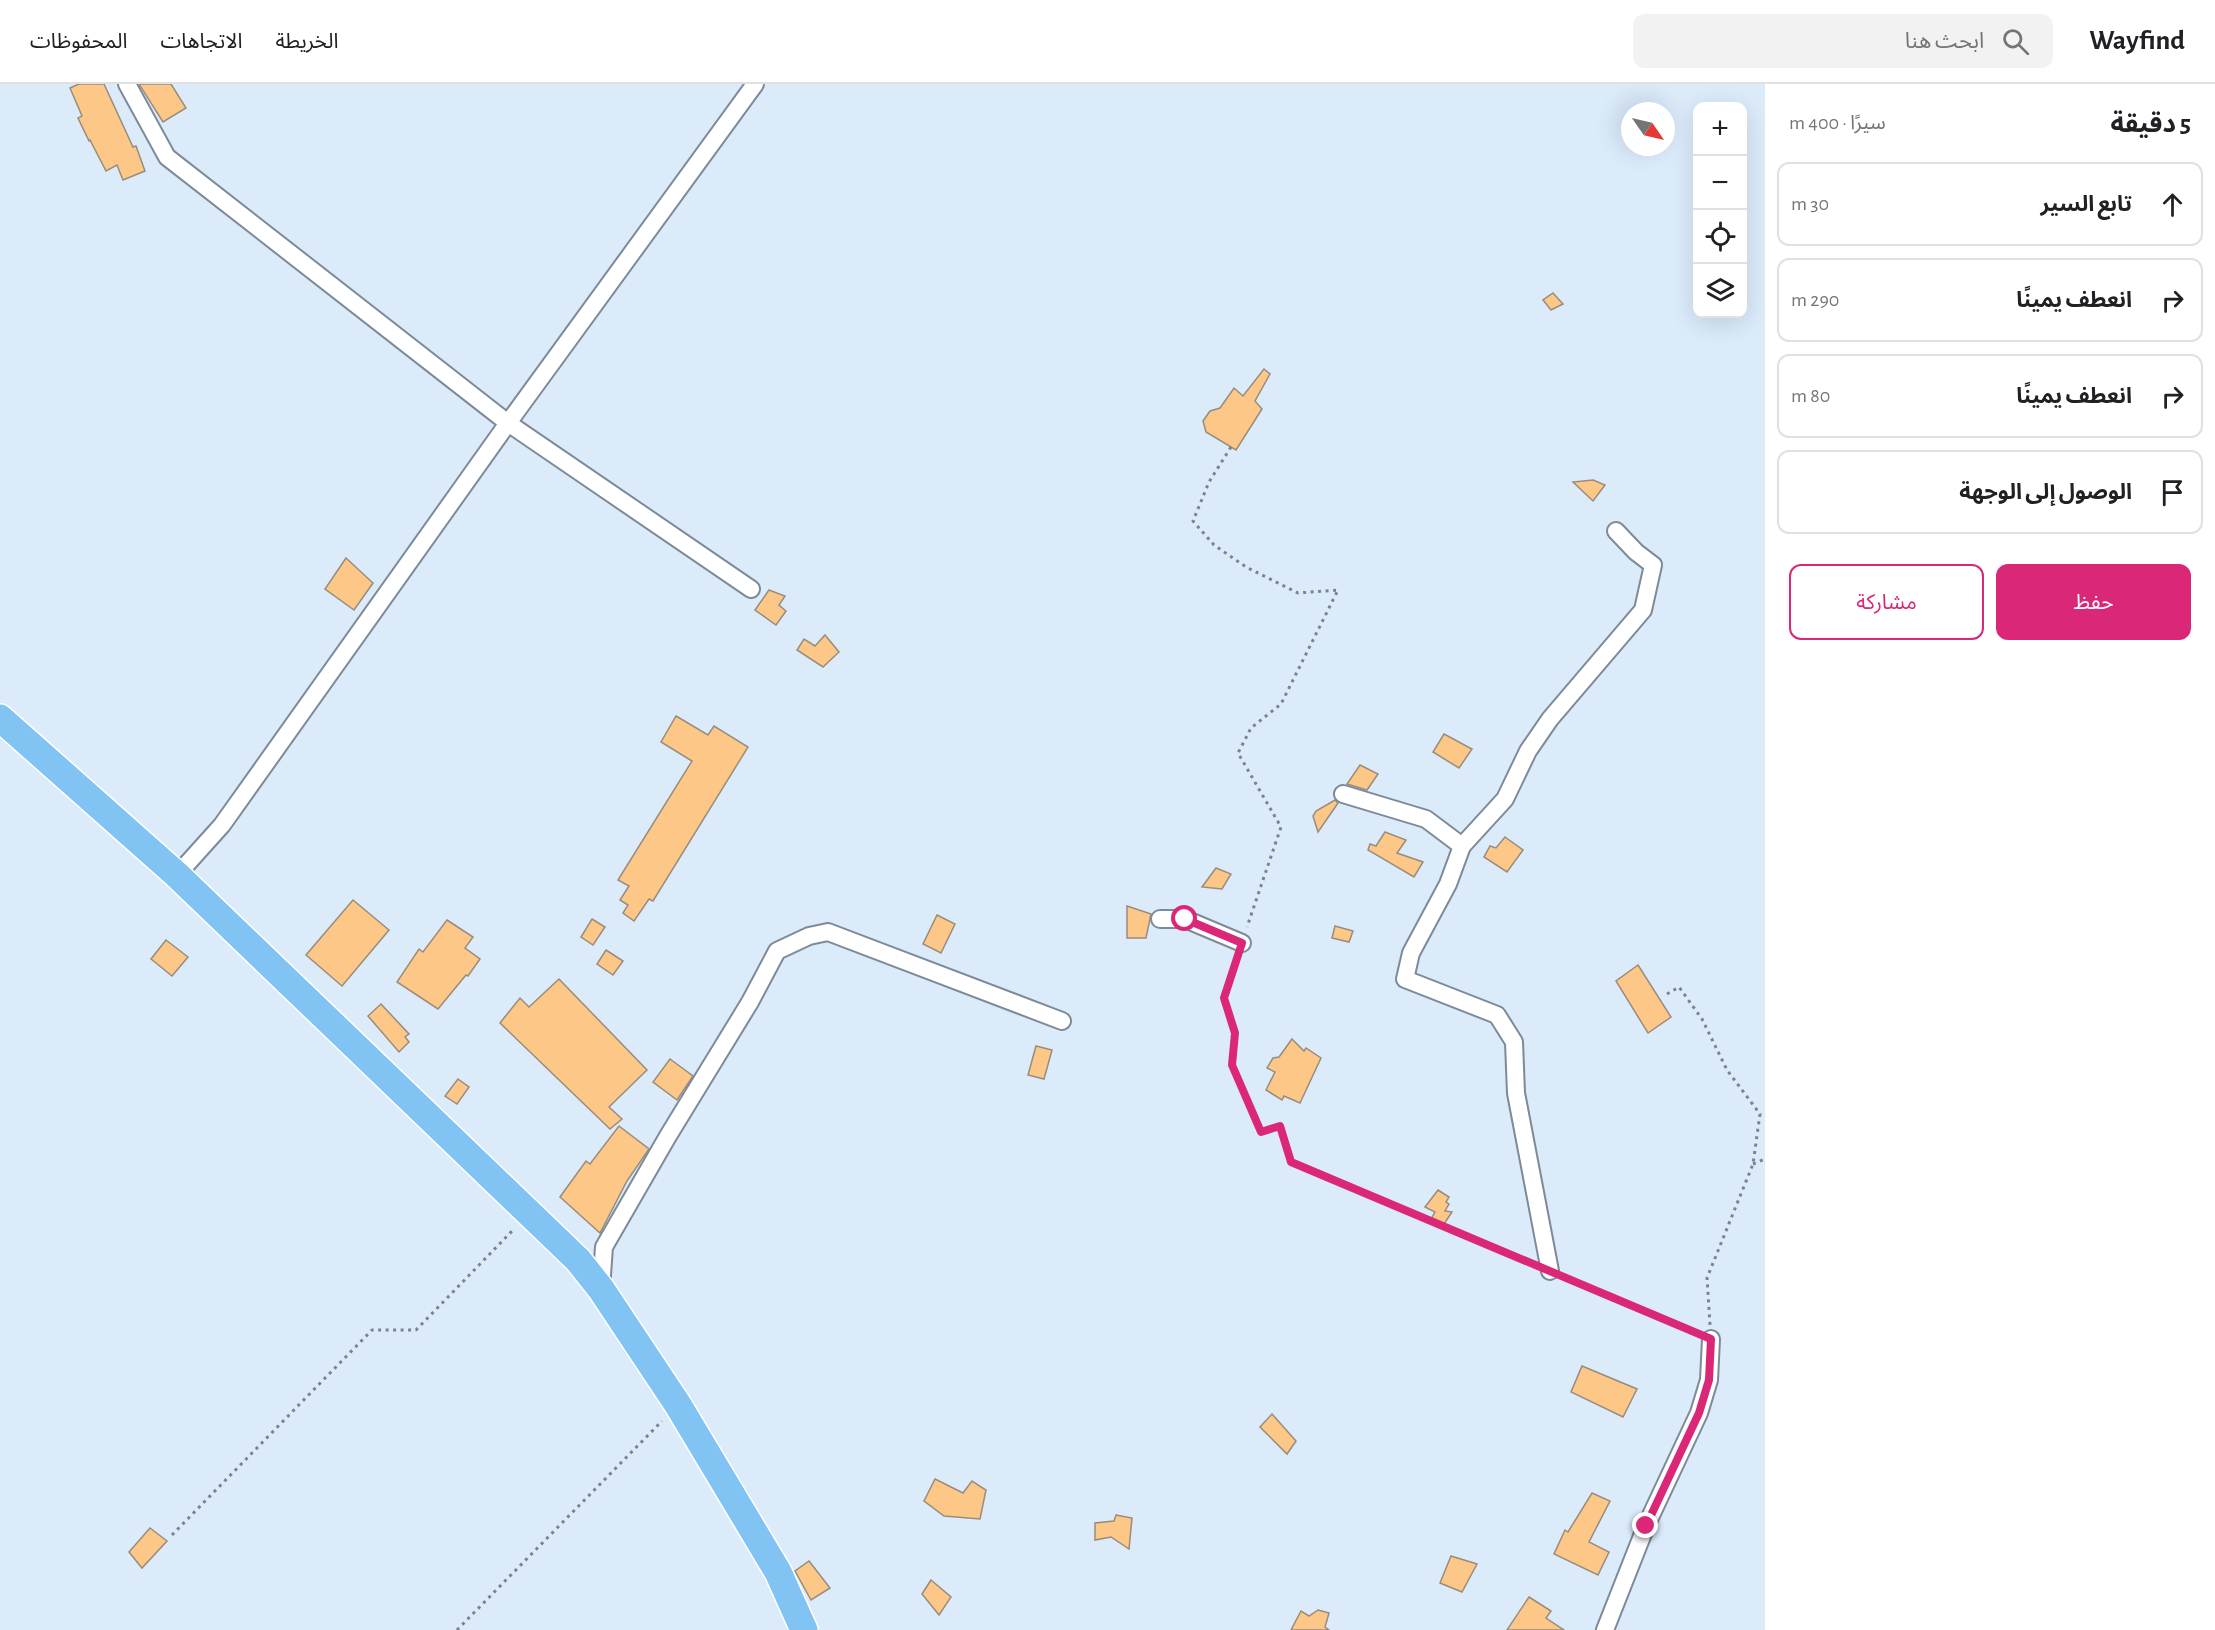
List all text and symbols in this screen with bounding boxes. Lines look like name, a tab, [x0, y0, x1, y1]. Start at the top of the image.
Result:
search box	[1633, 14, 2053, 68]
icon: search	[1999, 25, 2032, 58]
text: Wayfind	[2089, 27, 2185, 55]
text: ابحث هنا	[1905, 30, 1984, 52]
text: المحفوظات	[30, 31, 127, 52]
text: الاتجاهات	[160, 31, 242, 52]
text: الخريطة	[275, 31, 338, 52]
north arrow	[1621, 102, 1675, 156]
map controls	[1693, 102, 1747, 318]
button: +	[1693, 102, 1747, 156]
text: 5 دقيقة	[2110, 111, 2191, 137]
text: سيرًا · 400 m	[1789, 113, 1886, 133]
button: −	[1693, 156, 1747, 210]
icon: ahead	[2156, 188, 2189, 221]
text: تابع السير	[2040, 193, 2132, 215]
text: 30 m	[1791, 194, 1829, 214]
button: locate	[1693, 210, 1747, 264]
button: layers	[1693, 264, 1747, 318]
icon: right	[2156, 284, 2189, 317]
text: انعطف يمينًا	[2016, 289, 2132, 311]
text: 290 m	[1791, 290, 1839, 310]
icon: right	[2156, 380, 2189, 413]
text: انعطف يمينًا	[2016, 385, 2132, 407]
text: 80 m	[1791, 386, 1830, 406]
icon: arrive	[2156, 476, 2189, 509]
text: الوصول إلى الوجهة	[1959, 481, 2132, 503]
button: مشاركة	[1789, 564, 1984, 640]
button: حفظ	[1996, 564, 2191, 640]
route start	[1171, 905, 1197, 931]
route end	[1632, 1512, 1658, 1538]

